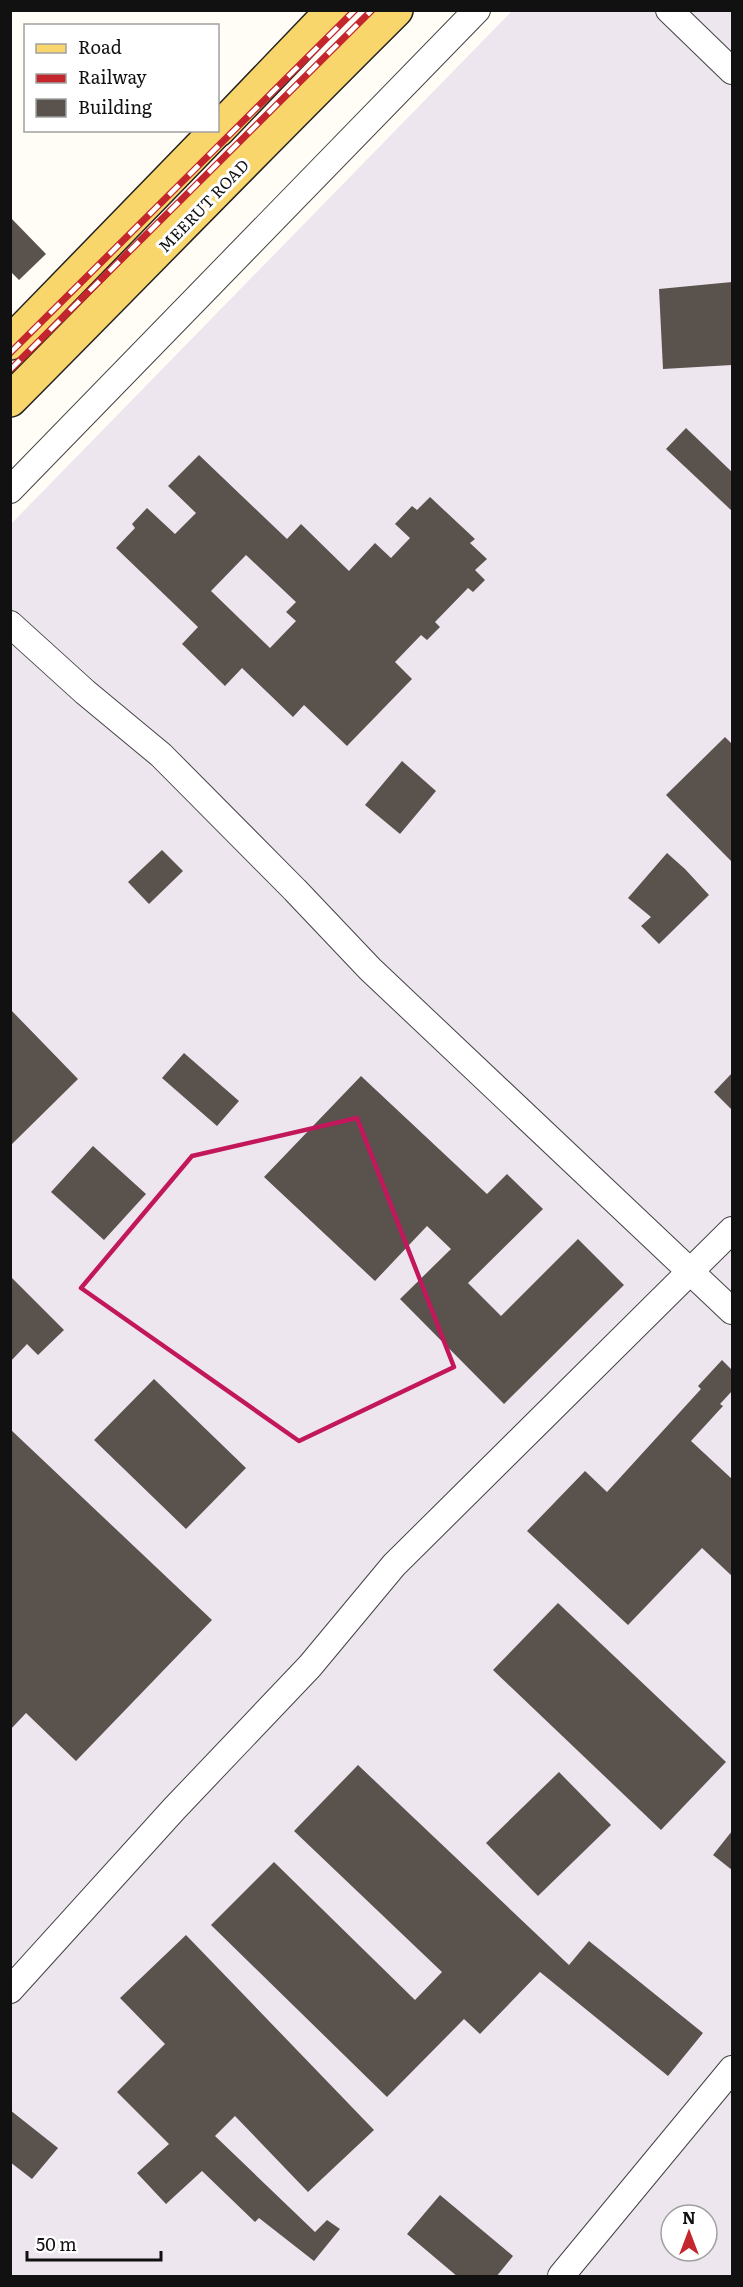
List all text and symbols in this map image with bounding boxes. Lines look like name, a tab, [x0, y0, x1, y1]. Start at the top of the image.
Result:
legend	[24, 24, 219, 132]
text: Road	[78, 33, 122, 60]
text: Railway	[78, 63, 147, 90]
text: Building	[78, 93, 153, 120]
street label: MEERUT ROAD	[152, 153, 254, 257]
north arrow	[659, 2203, 719, 2263]
text: N	[682, 2205, 696, 2229]
scale bar	[27, 2224, 160, 2262]
text: 50 m	[36, 2230, 77, 2257]

